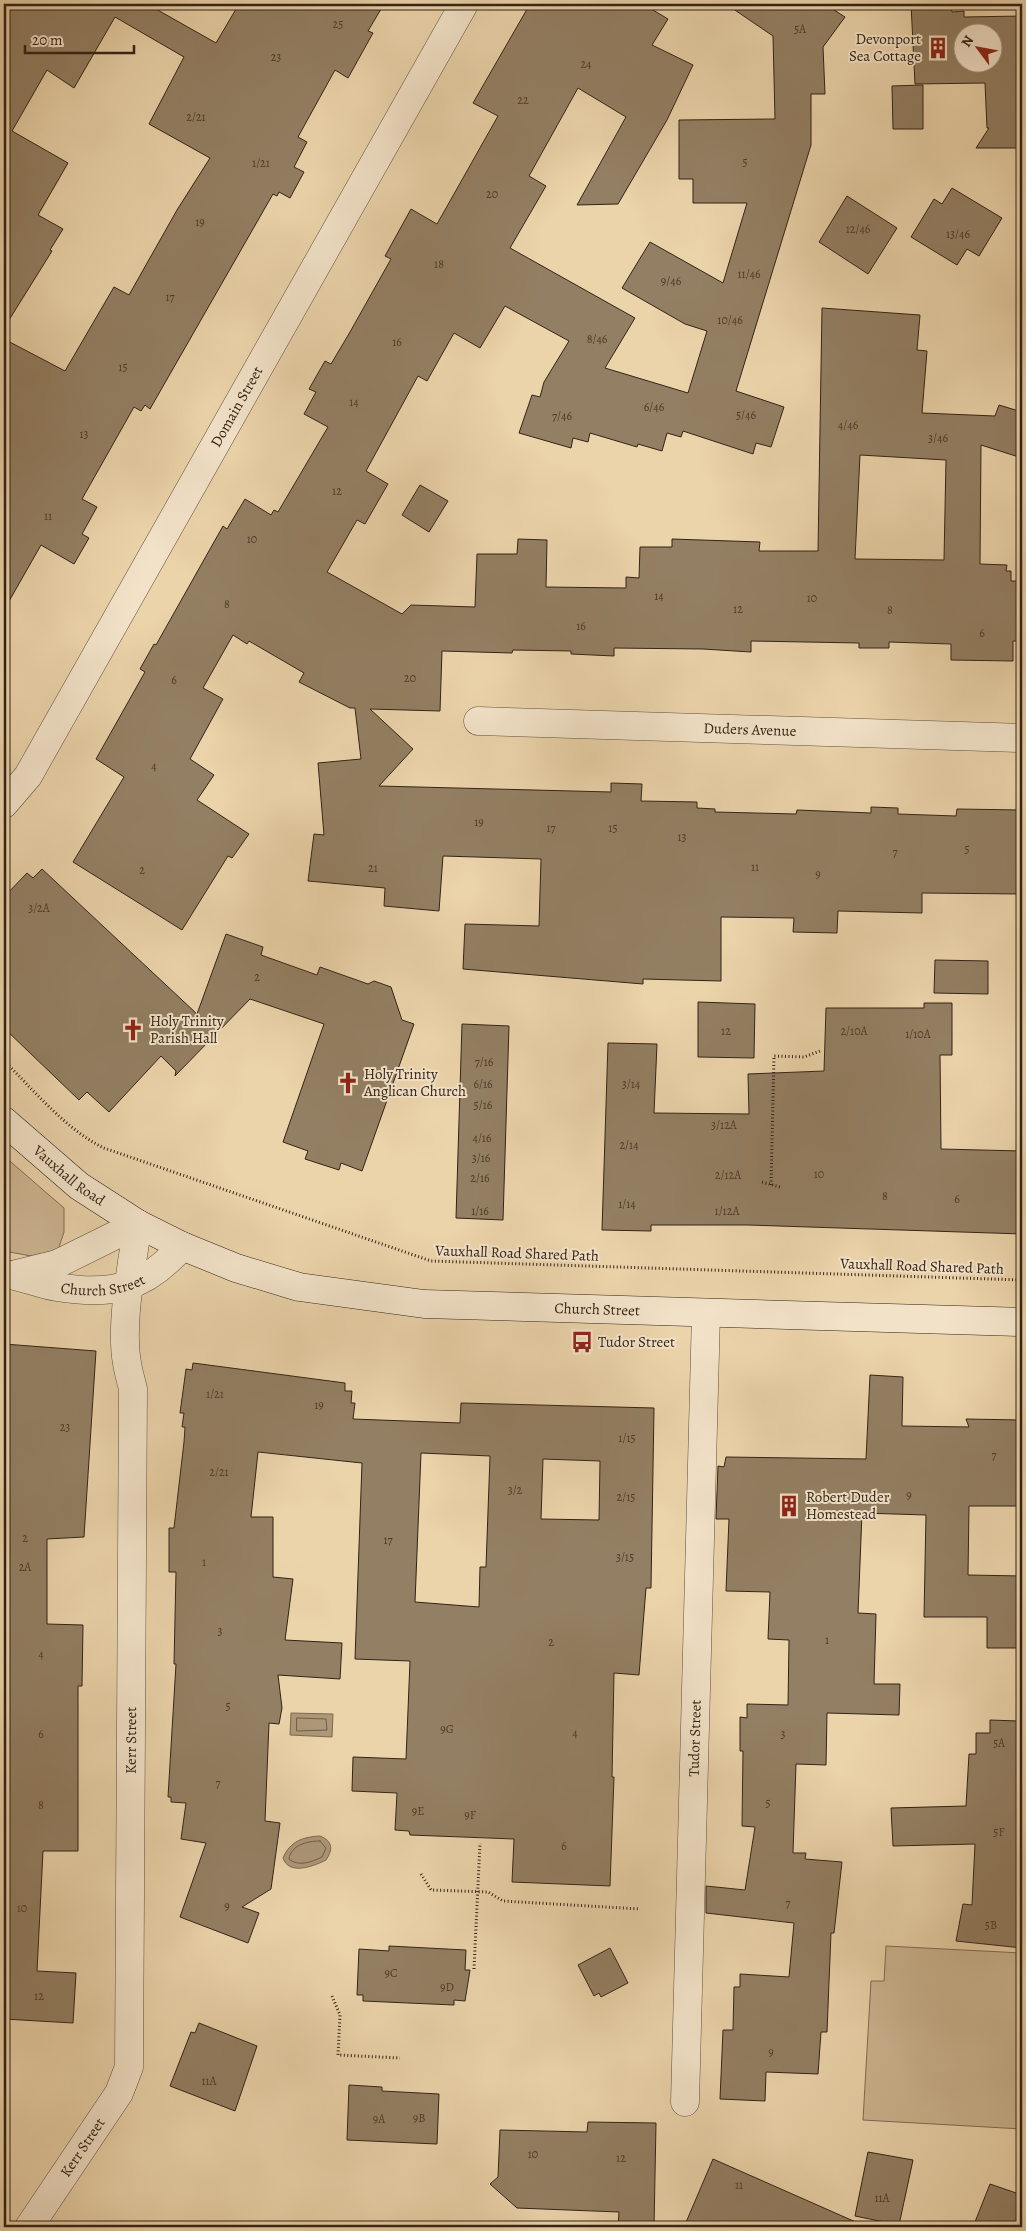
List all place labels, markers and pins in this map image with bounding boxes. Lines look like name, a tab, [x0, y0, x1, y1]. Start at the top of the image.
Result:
place label: Devonport Sea Cottage	[849, 29, 921, 66]
building icon: Devonport Sea Cottage	[925, 35, 951, 61]
place label: Holy Trinity Parish Hall	[150, 1011, 224, 1048]
church icon: Holy Trinity Parish Hall	[120, 1017, 146, 1043]
place label: Holy Trinity Anglican Church	[363, 1064, 466, 1101]
church icon: Holy Trinity Anglican Church	[335, 1070, 361, 1096]
bus stop icon: Tudor Street	[569, 1329, 595, 1355]
place label: Tudor Street	[598, 1332, 675, 1352]
place label: Robert Duder Homestead	[806, 1487, 890, 1524]
building icon: Robert Duder Homestead	[776, 1493, 802, 1519]

